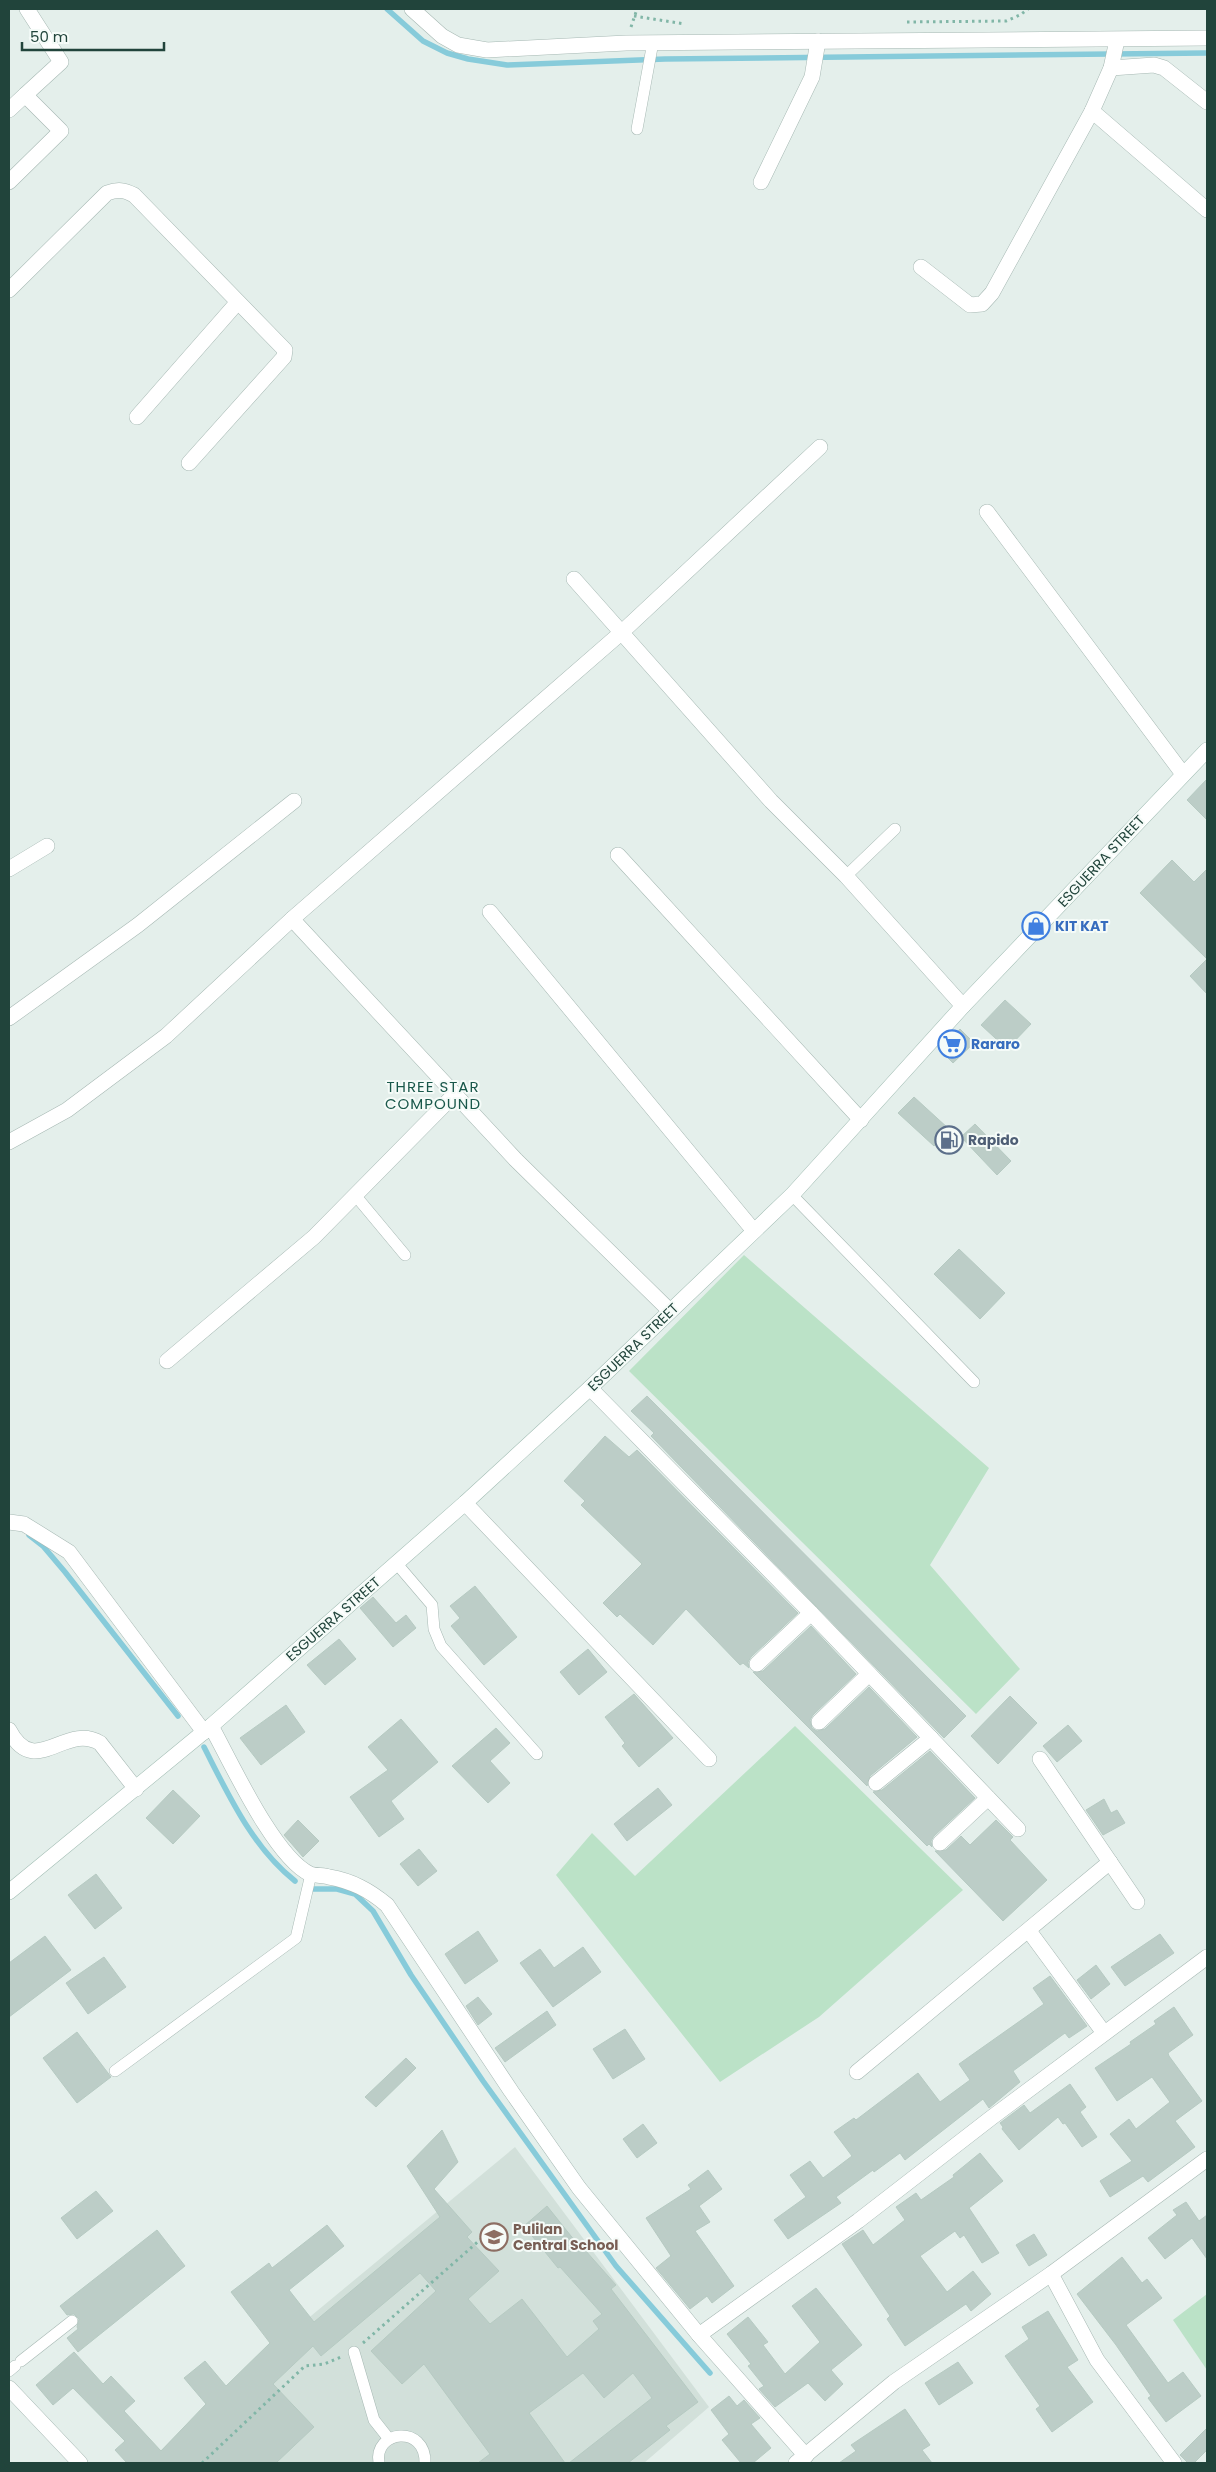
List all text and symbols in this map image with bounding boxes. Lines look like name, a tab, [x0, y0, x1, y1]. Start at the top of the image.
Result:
scale bar	[22, 20, 165, 52]
text: 50 m	[30, 26, 68, 47]
street label: ESGUERRA STREET	[1053, 810, 1149, 911]
shop icon: KIT KAT	[1021, 911, 1051, 941]
place label: KIT KAT	[1055, 916, 1108, 936]
supermarket icon: Rararo	[937, 1029, 967, 1059]
place label: Rararo	[971, 1034, 1020, 1054]
district label: THREE STAR COMPOUND	[385, 1076, 481, 1114]
fuel station icon: Rapido	[934, 1125, 964, 1155]
place label: Rapido	[968, 1130, 1019, 1150]
street label: ESGUERRA STREET	[583, 1298, 683, 1396]
street label: ESGUERRA STREET	[281, 1572, 385, 1666]
place label: Pulilan Central School	[513, 2219, 619, 2255]
school or university icon: Pulilan Central School	[479, 2222, 509, 2252]

